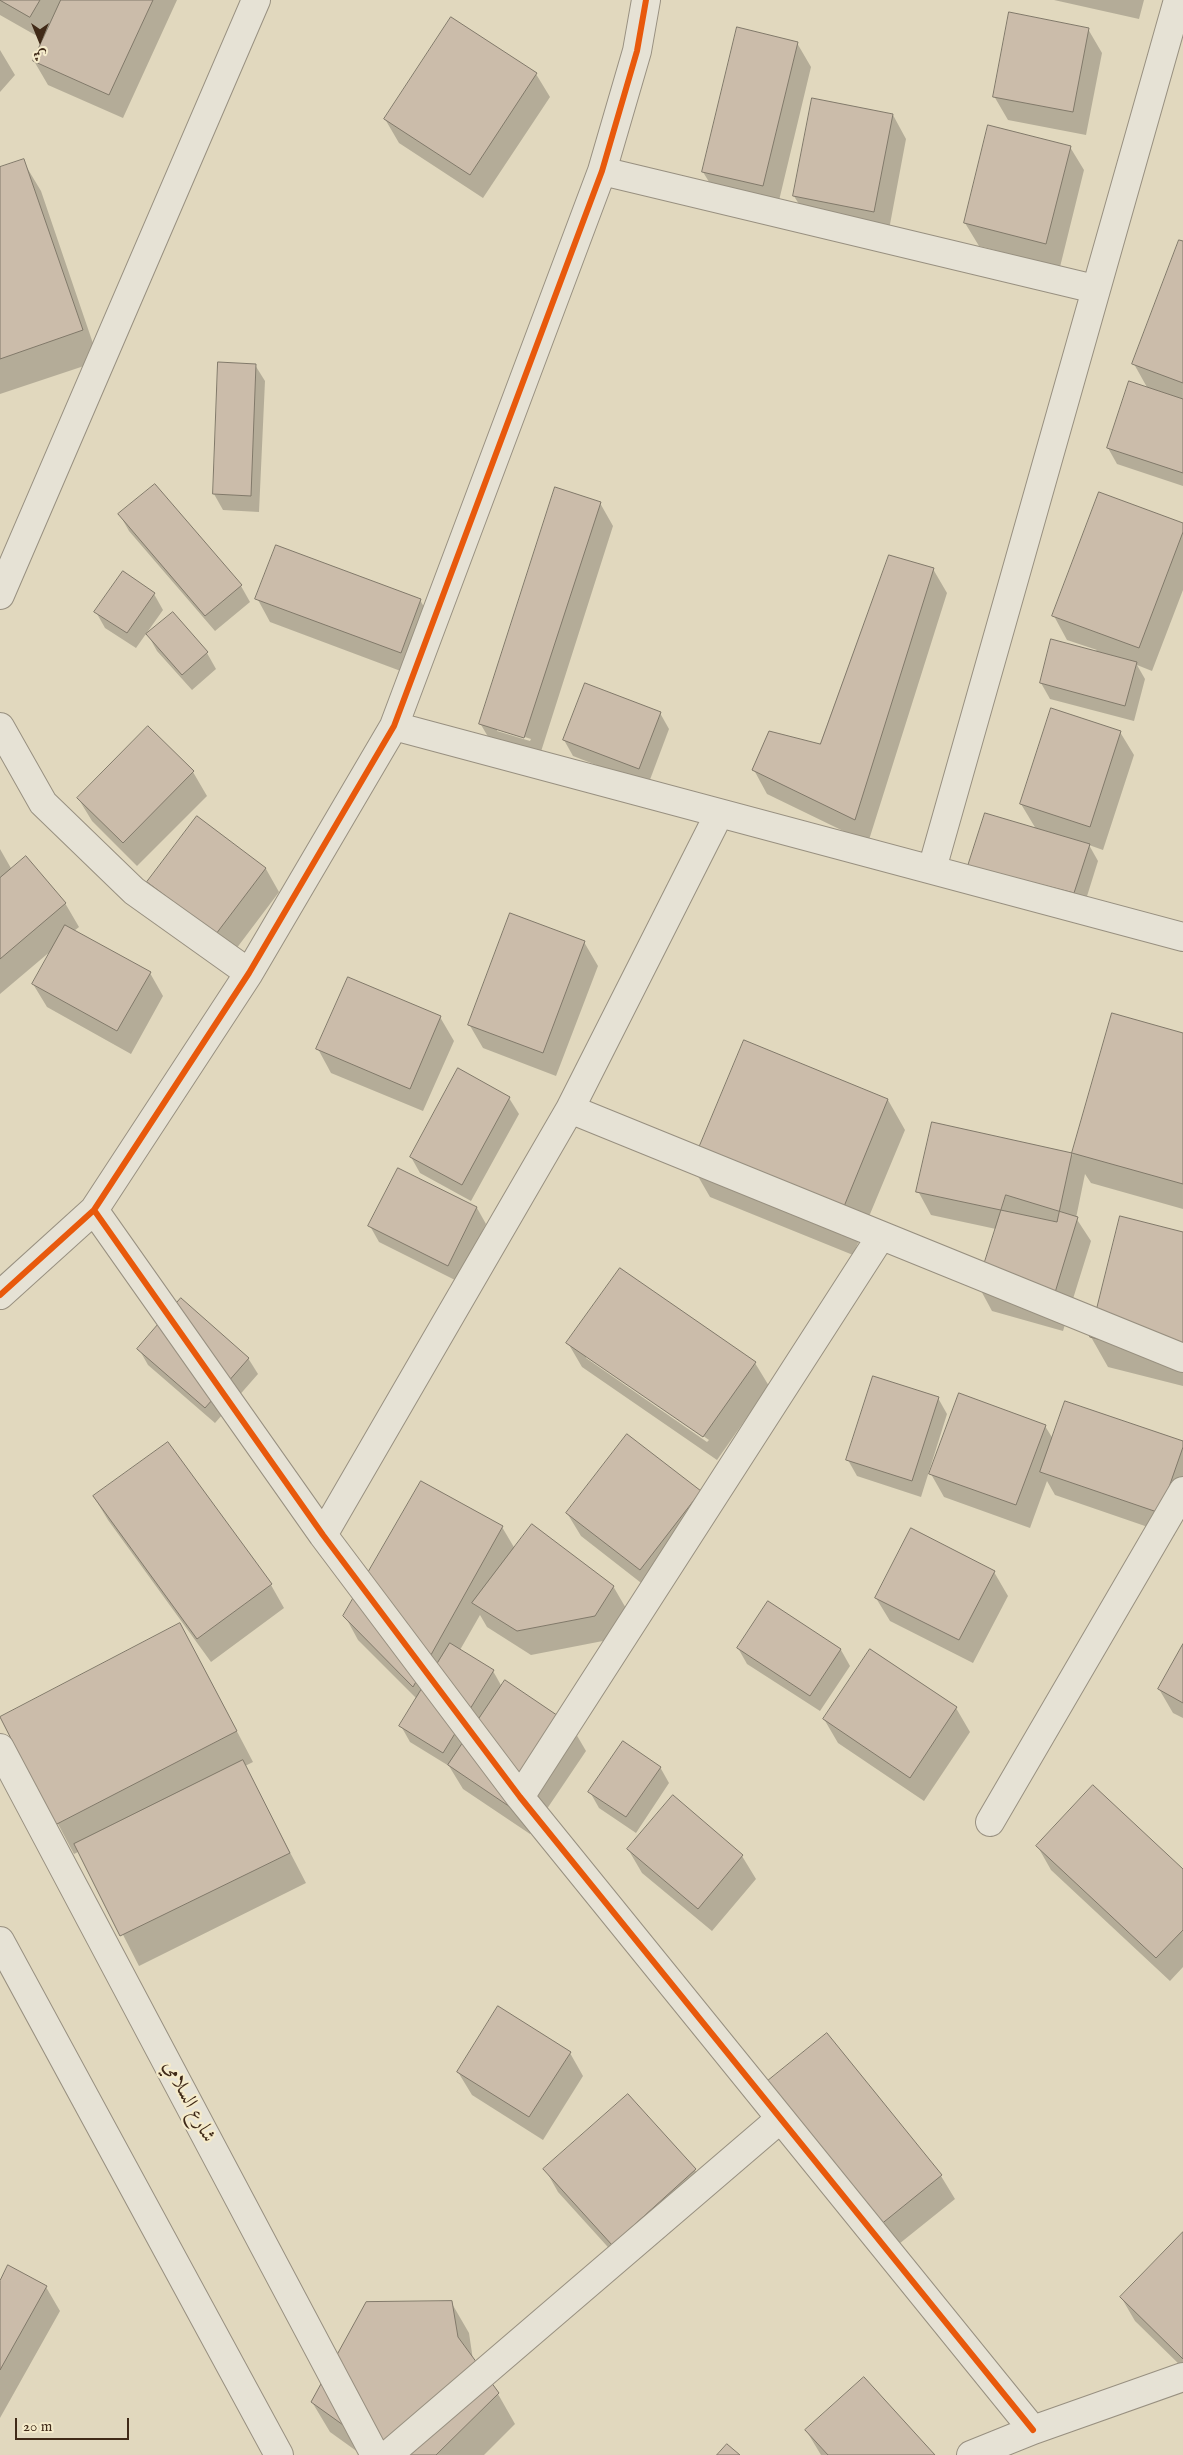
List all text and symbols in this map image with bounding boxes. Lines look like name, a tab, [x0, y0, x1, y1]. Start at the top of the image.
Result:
north arrow	[15, 15, 65, 65]
text: ش	[33, 46, 47, 64]
street label: شارع السلامي	[156, 2057, 220, 2147]
scale bar	[18, 2408, 131, 2440]
text: 20 m	[23, 2417, 52, 2436]

